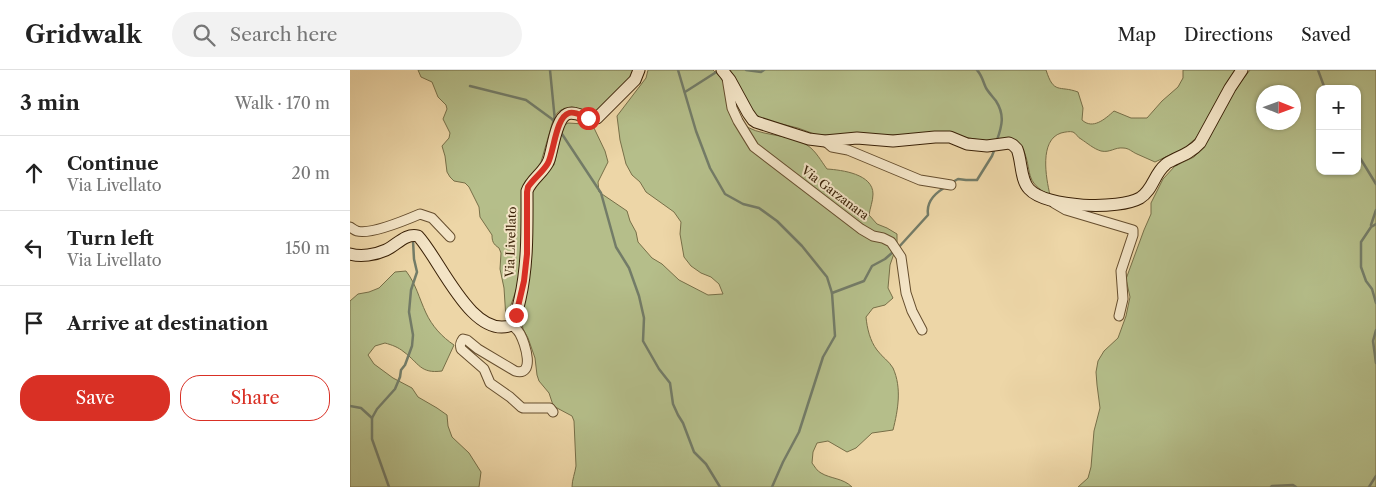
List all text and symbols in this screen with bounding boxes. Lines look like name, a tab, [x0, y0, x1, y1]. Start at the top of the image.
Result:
search box	[172, 12, 522, 57]
text: Gridwalk	[25, 20, 142, 49]
icon: search	[190, 21, 218, 49]
text: Search here	[230, 23, 338, 46]
text: Map	[1117, 24, 1156, 46]
text: Directions	[1184, 24, 1273, 46]
text: Saved	[1301, 24, 1351, 46]
north arrow	[1256, 85, 1301, 130]
map controls	[1316, 85, 1361, 175]
button: +	[1316, 85, 1361, 130]
text: 3 min	[20, 90, 80, 115]
text: Walk · 170 m	[235, 93, 330, 113]
route start	[577, 107, 600, 130]
button: −	[1316, 130, 1361, 175]
text: Continue	[67, 152, 159, 175]
icon: ahead	[20, 159, 48, 187]
street label: Via Garzanara	[798, 162, 872, 223]
text: 20 m	[291, 163, 330, 183]
text: Via Livellato	[67, 175, 162, 195]
street label: Via Livellato	[502, 206, 519, 279]
text: Turn left	[67, 227, 154, 250]
icon: left	[20, 234, 48, 262]
text: 150 m	[285, 238, 330, 258]
text: Via Livellato	[67, 250, 162, 270]
route end	[505, 304, 528, 327]
icon: arrive	[20, 309, 48, 337]
text: Arrive at destination	[67, 312, 268, 335]
button: Save	[20, 375, 170, 421]
button: Share	[180, 375, 330, 421]

